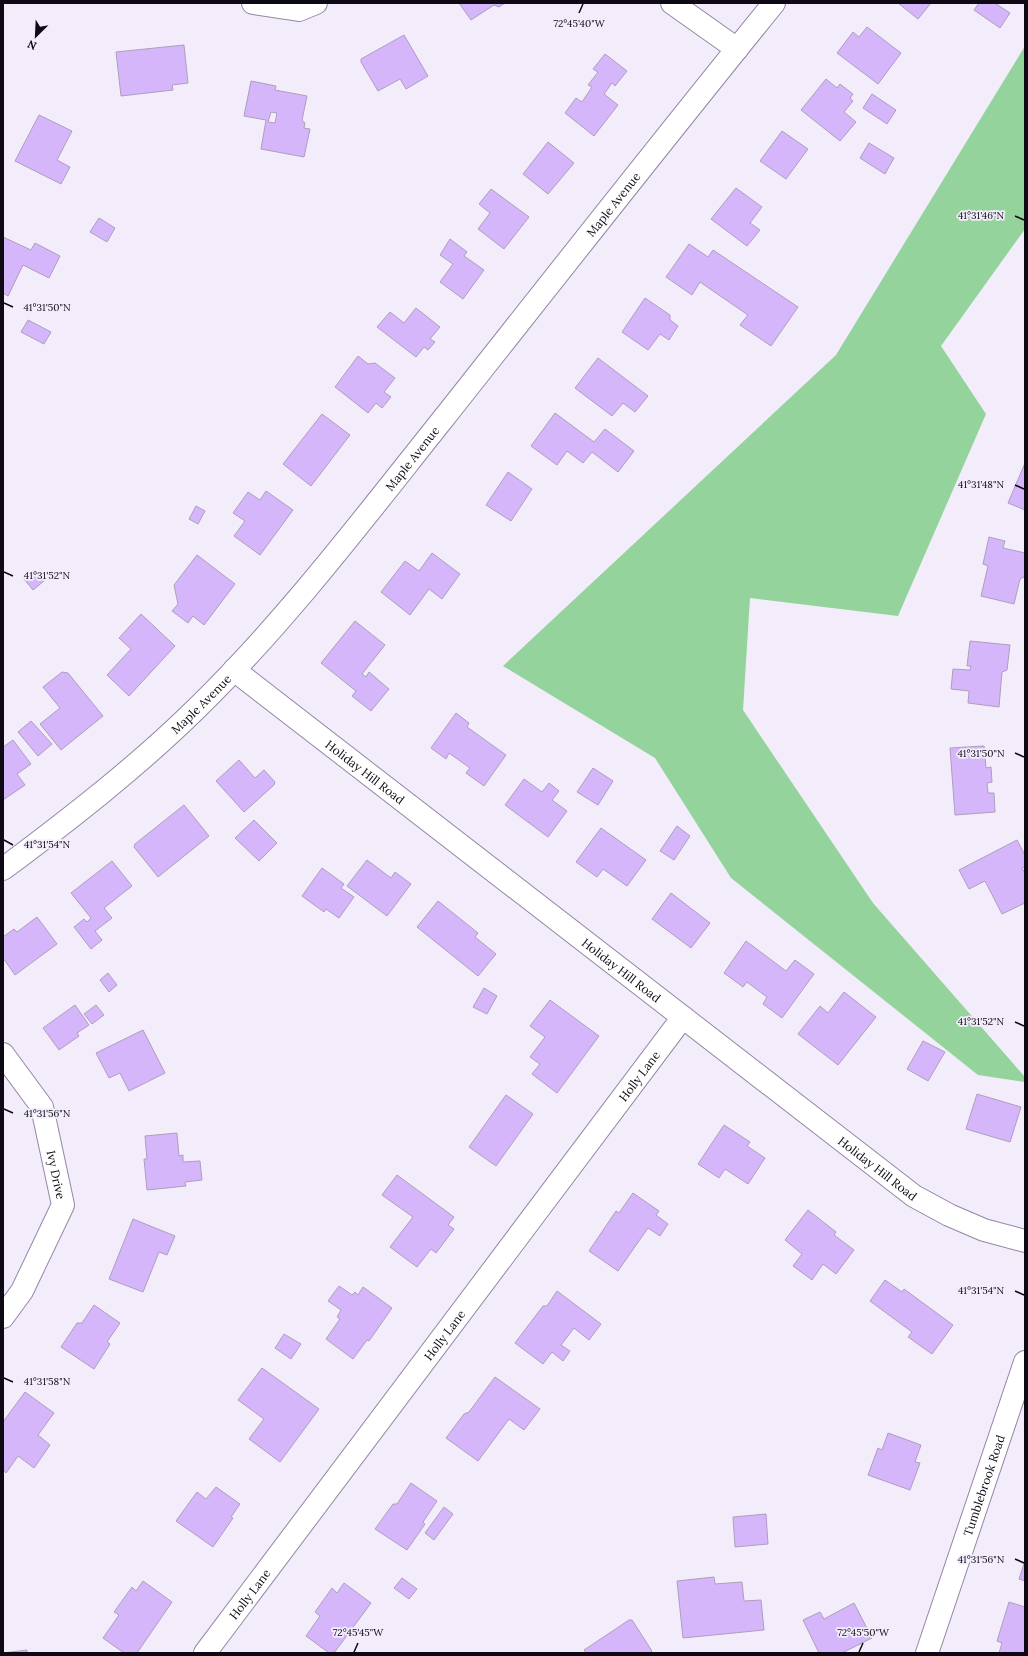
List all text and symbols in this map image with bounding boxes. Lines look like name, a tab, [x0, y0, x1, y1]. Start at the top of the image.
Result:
north arrow	[16, 16, 56, 56]
text: 72°45'40"W	[553, 17, 606, 30]
text: N	[25, 37, 39, 53]
street label: Maple Avenue	[583, 169, 643, 239]
text: 41°31'46"N	[958, 209, 1004, 222]
text: 41°31'50"N	[23, 301, 71, 314]
street label: Maple Avenue	[382, 423, 442, 494]
text: 41°31'48"N	[958, 478, 1004, 491]
text: 41°31'52"N	[24, 569, 71, 582]
street label: Maple Avenue	[168, 671, 234, 737]
street label: Holiday Hill Road	[323, 736, 408, 807]
text: 41°31'50"N	[957, 747, 1005, 760]
text: 41°31'54"N	[24, 838, 70, 851]
street label: Holiday Hill Road	[579, 935, 664, 1005]
text: 41°31'52"N	[958, 1015, 1005, 1028]
street label: Holly Lane	[615, 1047, 663, 1104]
text: 41°31'56"N	[24, 1107, 71, 1120]
street label: Holiday Hill Road	[835, 1133, 920, 1203]
street label: Ivy Drive	[44, 1149, 69, 1201]
text: 41°31'54"N	[958, 1284, 1004, 1297]
street label: Holly Lane	[420, 1306, 468, 1363]
text: 41°31'58"N	[24, 1375, 71, 1388]
street label: Tumblebrook Road	[959, 1433, 1007, 1538]
text: 41°31'56"N	[958, 1553, 1005, 1566]
street label: Holly Lane	[226, 1565, 274, 1622]
text: 72°45'45"W	[333, 1626, 384, 1639]
text: 72°45'50"W	[837, 1626, 890, 1639]

